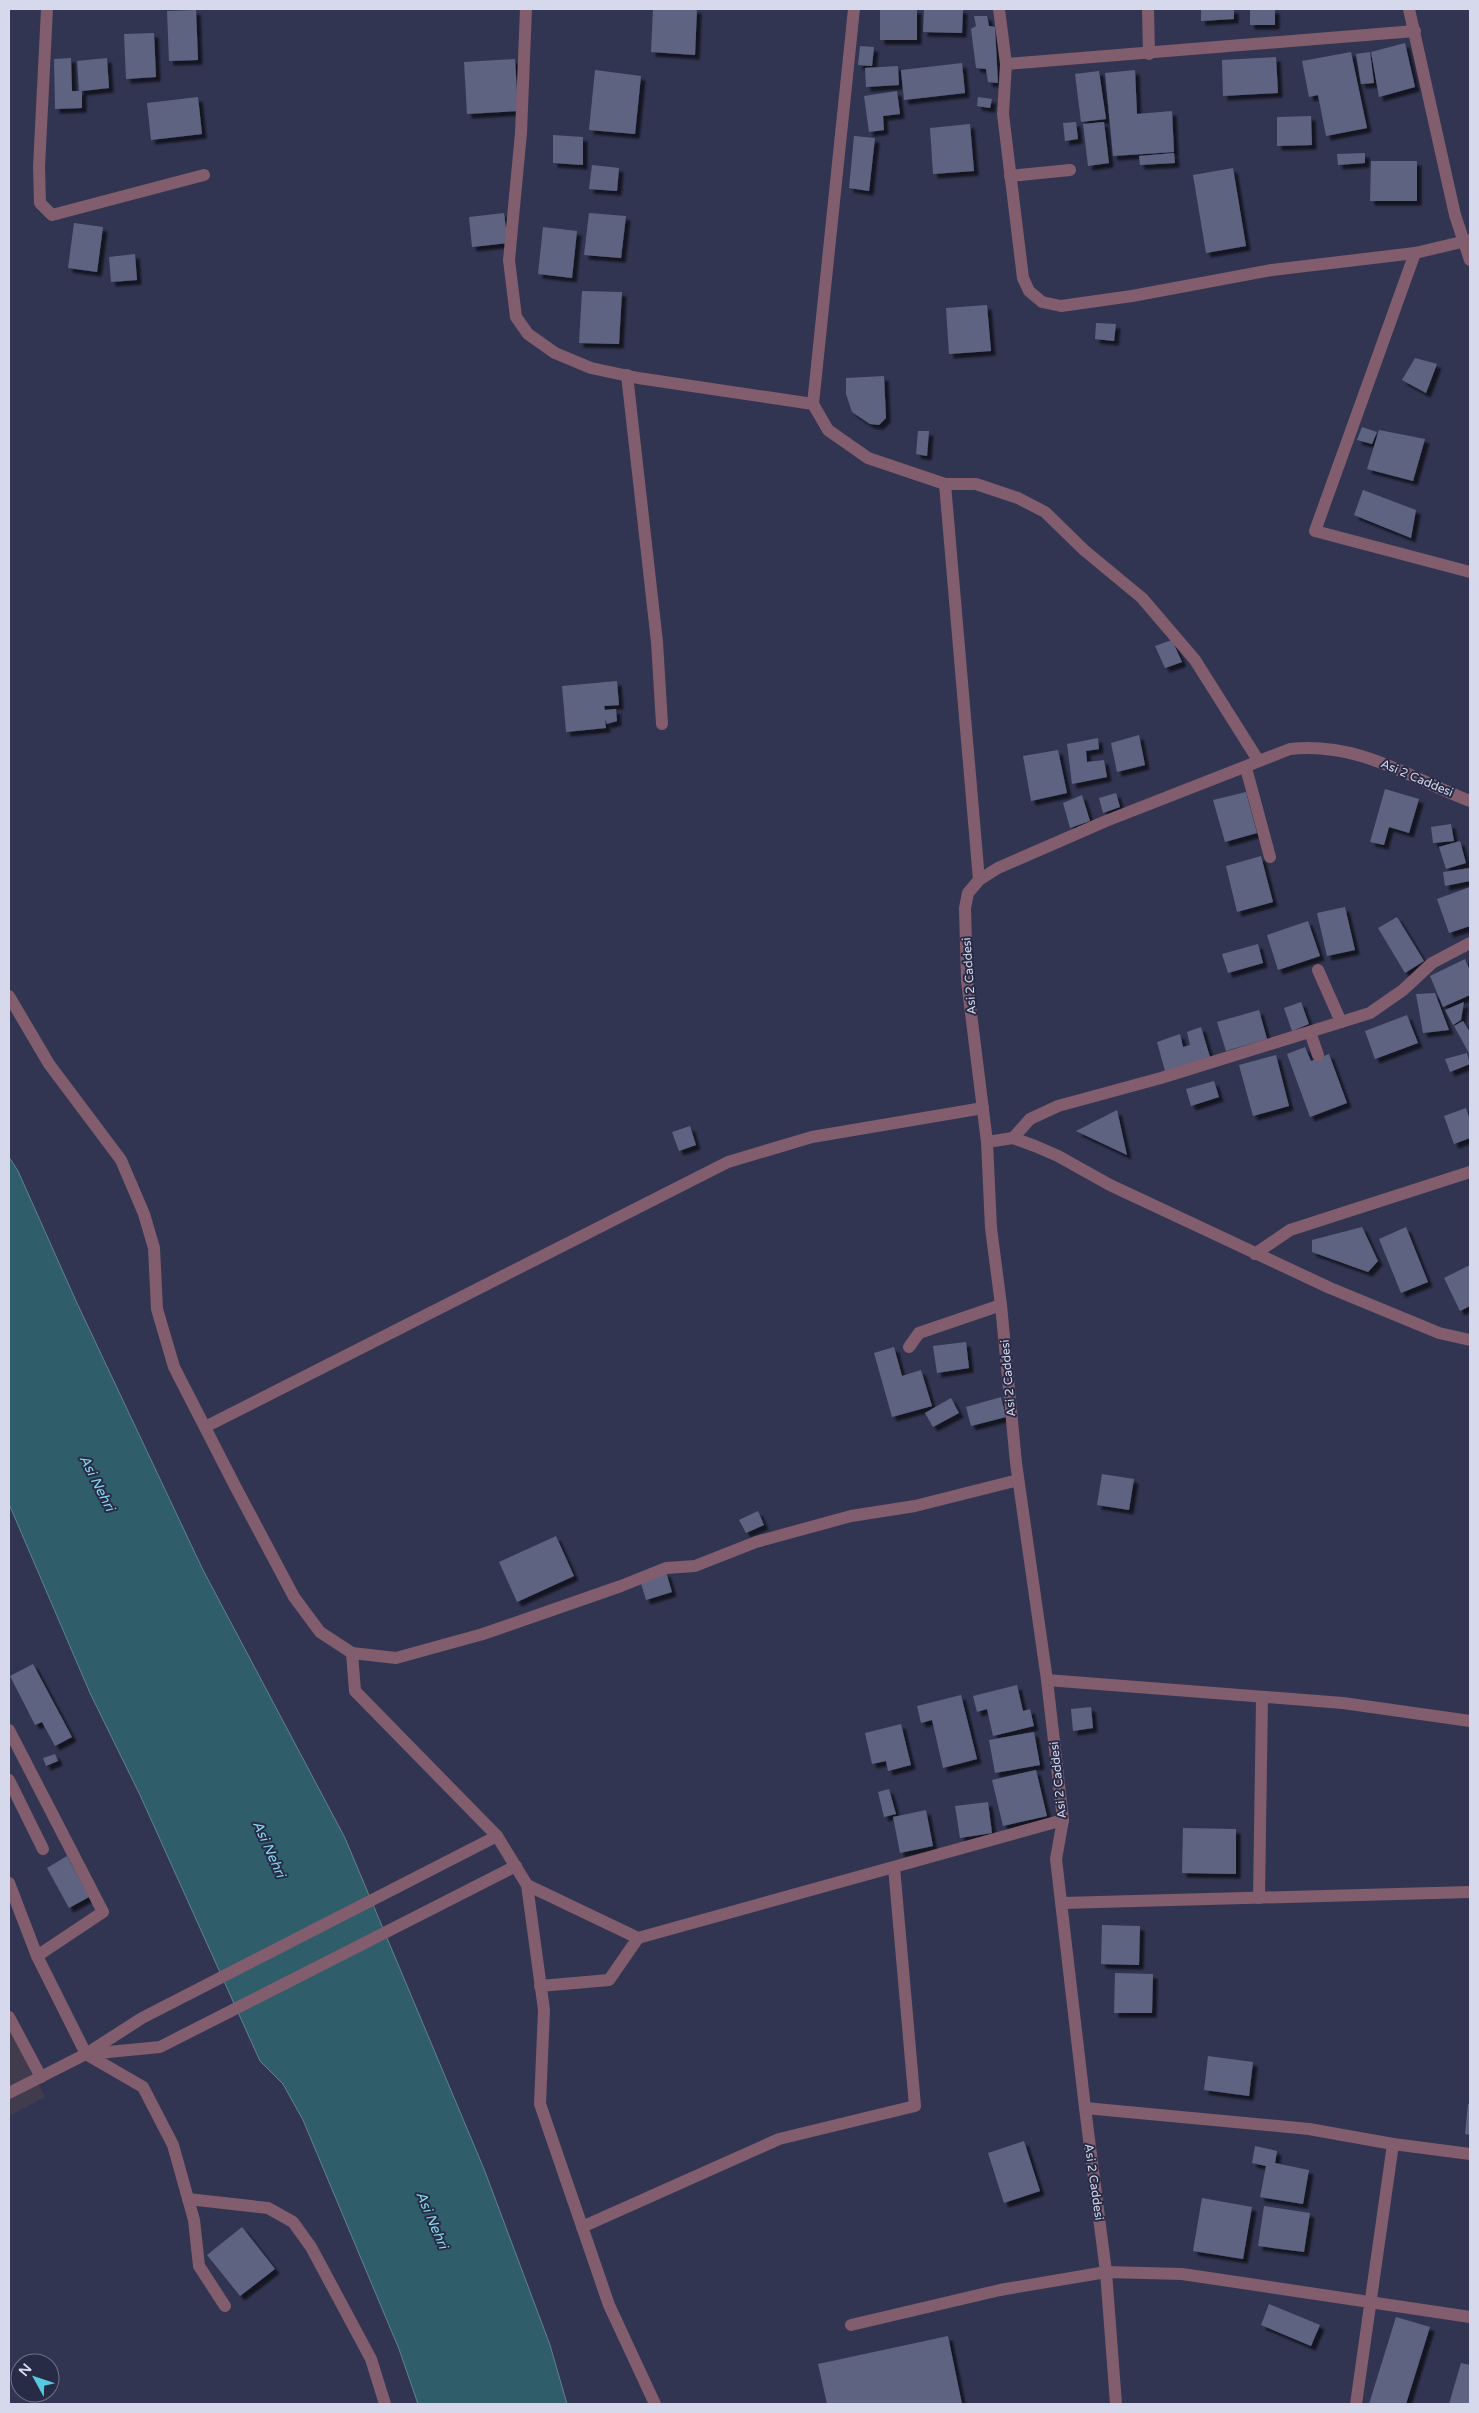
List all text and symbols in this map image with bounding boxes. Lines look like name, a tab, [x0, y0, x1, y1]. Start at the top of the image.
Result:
street label: Asi 2 Caddesi	[1379, 756, 1455, 800]
street label: Asi 2 Caddesi	[959, 937, 979, 1015]
street label: Asi 2 Caddesi	[998, 1339, 1018, 1417]
water label: Asi Nehri	[76, 1452, 119, 1515]
street label: Asi 2 Caddesi	[1047, 1741, 1069, 1819]
water label: Asi Nehri	[249, 1818, 290, 1882]
street label: Asi 2 Caddesi	[1082, 2143, 1106, 2221]
water label: Asi Nehri	[412, 2189, 452, 2253]
north arrow	[10, 2353, 60, 2403]
text: N	[15, 2360, 36, 2380]

